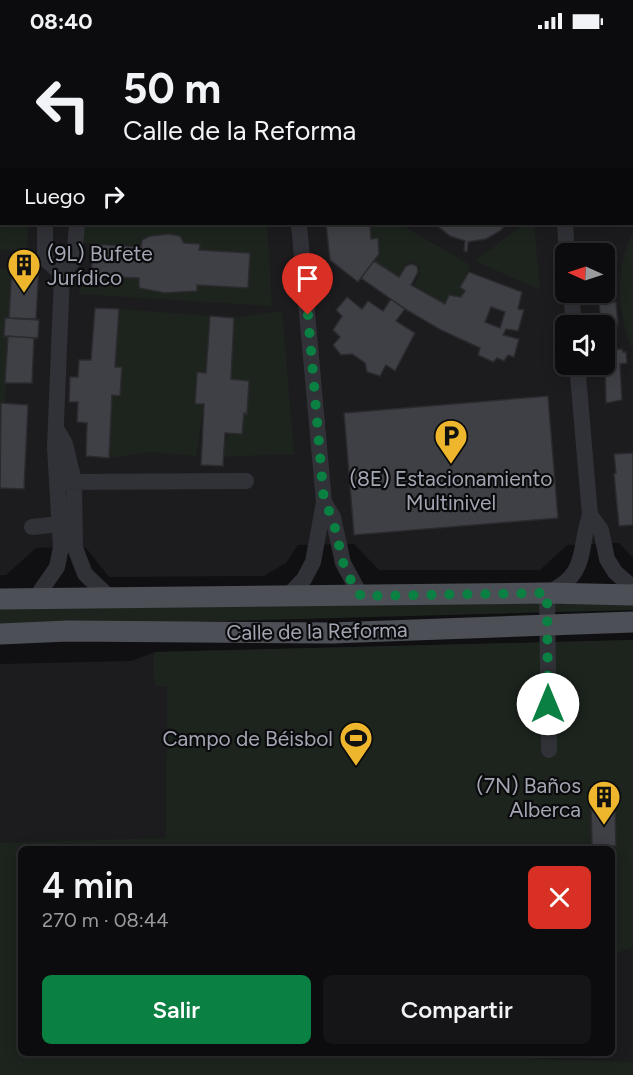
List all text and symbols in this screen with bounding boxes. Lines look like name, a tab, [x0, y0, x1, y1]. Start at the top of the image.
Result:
text: 08:40	[30, 8, 93, 35]
text: 50 m	[123, 63, 221, 114]
icon: left	[24, 66, 102, 144]
text: Calle de la Reforma	[123, 114, 356, 147]
icon: right	[97, 180, 130, 213]
text: Luego	[24, 183, 85, 210]
place label: (9L) Bufete Jurídico	[47, 241, 153, 290]
north arrow	[555, 243, 615, 303]
map controls	[555, 243, 615, 375]
building icon: (9L) Bufete Jurídico	[6, 247, 42, 294]
pin	[282, 253, 333, 315]
icon: arrive	[291, 262, 324, 295]
button: sound	[555, 315, 615, 375]
parking icon: (8E) Estacionamiento Multinivel	[433, 418, 469, 465]
place label: (8E) Estacionamiento Multinivel	[350, 466, 552, 515]
street label: Calle de la Reforma	[226, 617, 408, 645]
position arrow	[516, 672, 580, 736]
sports icon: Campo de Béisbol	[338, 720, 374, 767]
place label: Campo de Béisbol	[162, 726, 333, 751]
place label: (7N) Baños Alberca	[476, 773, 581, 822]
building icon: (7N) Baños Alberca	[586, 779, 622, 826]
text: 4 min	[42, 864, 134, 907]
button: close	[528, 866, 591, 929]
text: 270 m · 08:44	[42, 908, 169, 932]
button: Salir	[42, 975, 311, 1044]
button: Compartir	[323, 975, 591, 1044]

